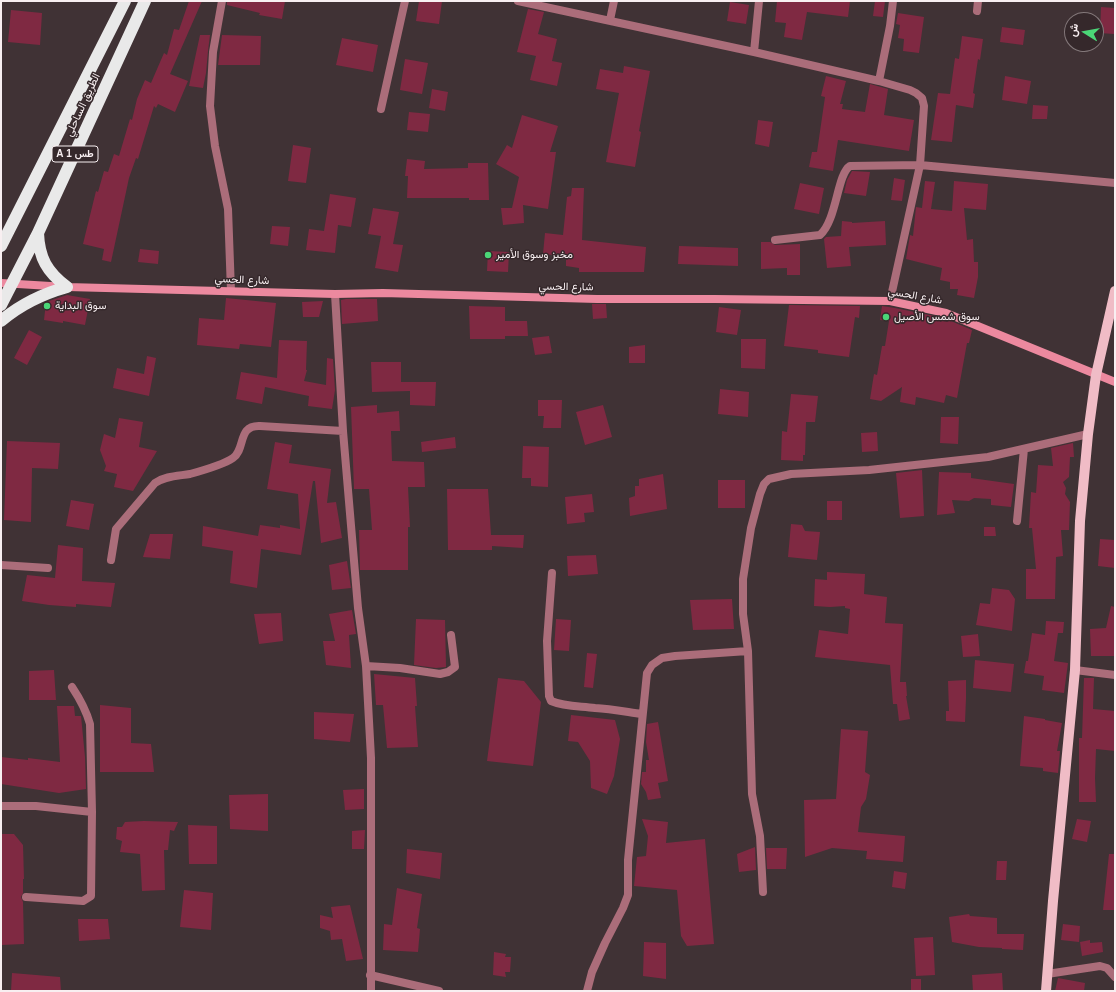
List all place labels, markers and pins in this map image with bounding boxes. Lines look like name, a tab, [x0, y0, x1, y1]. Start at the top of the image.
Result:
place label: مخبز وسوق الأمير	[496, 248, 573, 262]
marker: مخبز وسوق الأمير	[483, 250, 493, 260]
place label: سوق البداية	[55, 299, 106, 313]
marker: سوق البداية	[42, 301, 52, 311]
place label: سوق شمس الأصيل	[894, 310, 980, 324]
marker: سوق شمس الأصيل	[881, 312, 891, 322]

